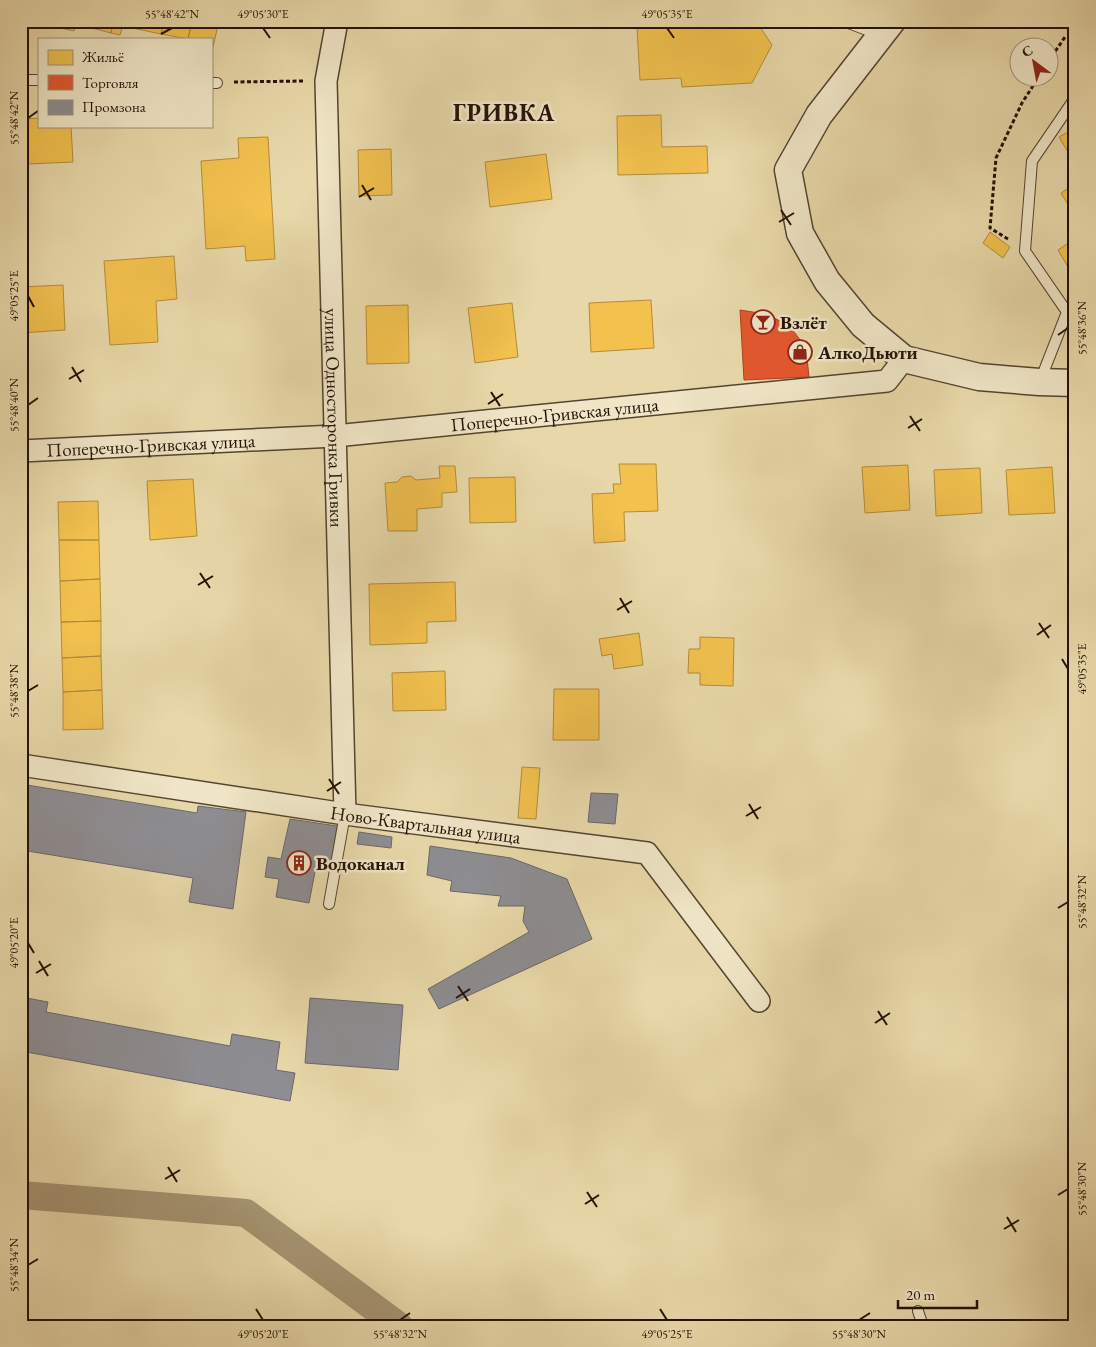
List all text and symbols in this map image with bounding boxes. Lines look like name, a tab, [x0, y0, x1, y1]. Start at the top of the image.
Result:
text: 55°48'42"N	[145, 6, 199, 22]
text: 49°05'30"E	[237, 6, 289, 22]
text: 49°05'35"E	[641, 6, 693, 22]
legend	[38, 38, 212, 128]
north arrow	[1008, 38, 1058, 88]
text: С	[1018, 41, 1036, 61]
text: Жильё	[81, 47, 124, 66]
text: Торговля	[82, 73, 139, 92]
text: 55°48'42"N	[6, 91, 22, 145]
text: Промзона	[82, 97, 146, 116]
district label: ГРИВКА	[453, 97, 555, 128]
text: 49°05'25"E	[6, 270, 22, 322]
text: 55°48'36"N	[1074, 301, 1090, 355]
street label: улица Односторонка Гривки	[319, 308, 350, 528]
bar icon: Взлёт	[750, 309, 776, 335]
place label: Взлёт	[780, 310, 827, 335]
shop icon: АлкоДьюти	[787, 339, 813, 365]
place label: АлкоДьюти	[817, 340, 918, 365]
text: 55°48'40"N	[6, 378, 22, 432]
street label: Поперечно-Гривская улица	[449, 392, 660, 437]
street label: Поперечно-Гривская улица	[46, 428, 256, 463]
text: 49°05'35"E	[1074, 643, 1090, 695]
text: 55°48'38"N	[6, 664, 22, 718]
street label: Ново-Квартальная улица	[329, 800, 523, 850]
building icon: Водоканал	[286, 850, 312, 876]
place label: Водоканал	[316, 851, 405, 876]
text: 55°48'32"N	[1074, 875, 1090, 929]
text: 49°05'20"E	[6, 917, 22, 969]
text: 55°48'30"N	[1074, 1162, 1090, 1216]
text: 55°48'34"N	[6, 1238, 22, 1292]
scale bar	[898, 1277, 977, 1309]
text: 20 m	[906, 1285, 935, 1304]
text: 49°05'20"E	[237, 1326, 289, 1342]
text: 55°48'32"N	[373, 1326, 427, 1342]
text: 49°05'25"E	[641, 1326, 693, 1342]
text: 55°48'30"N	[832, 1326, 886, 1342]

